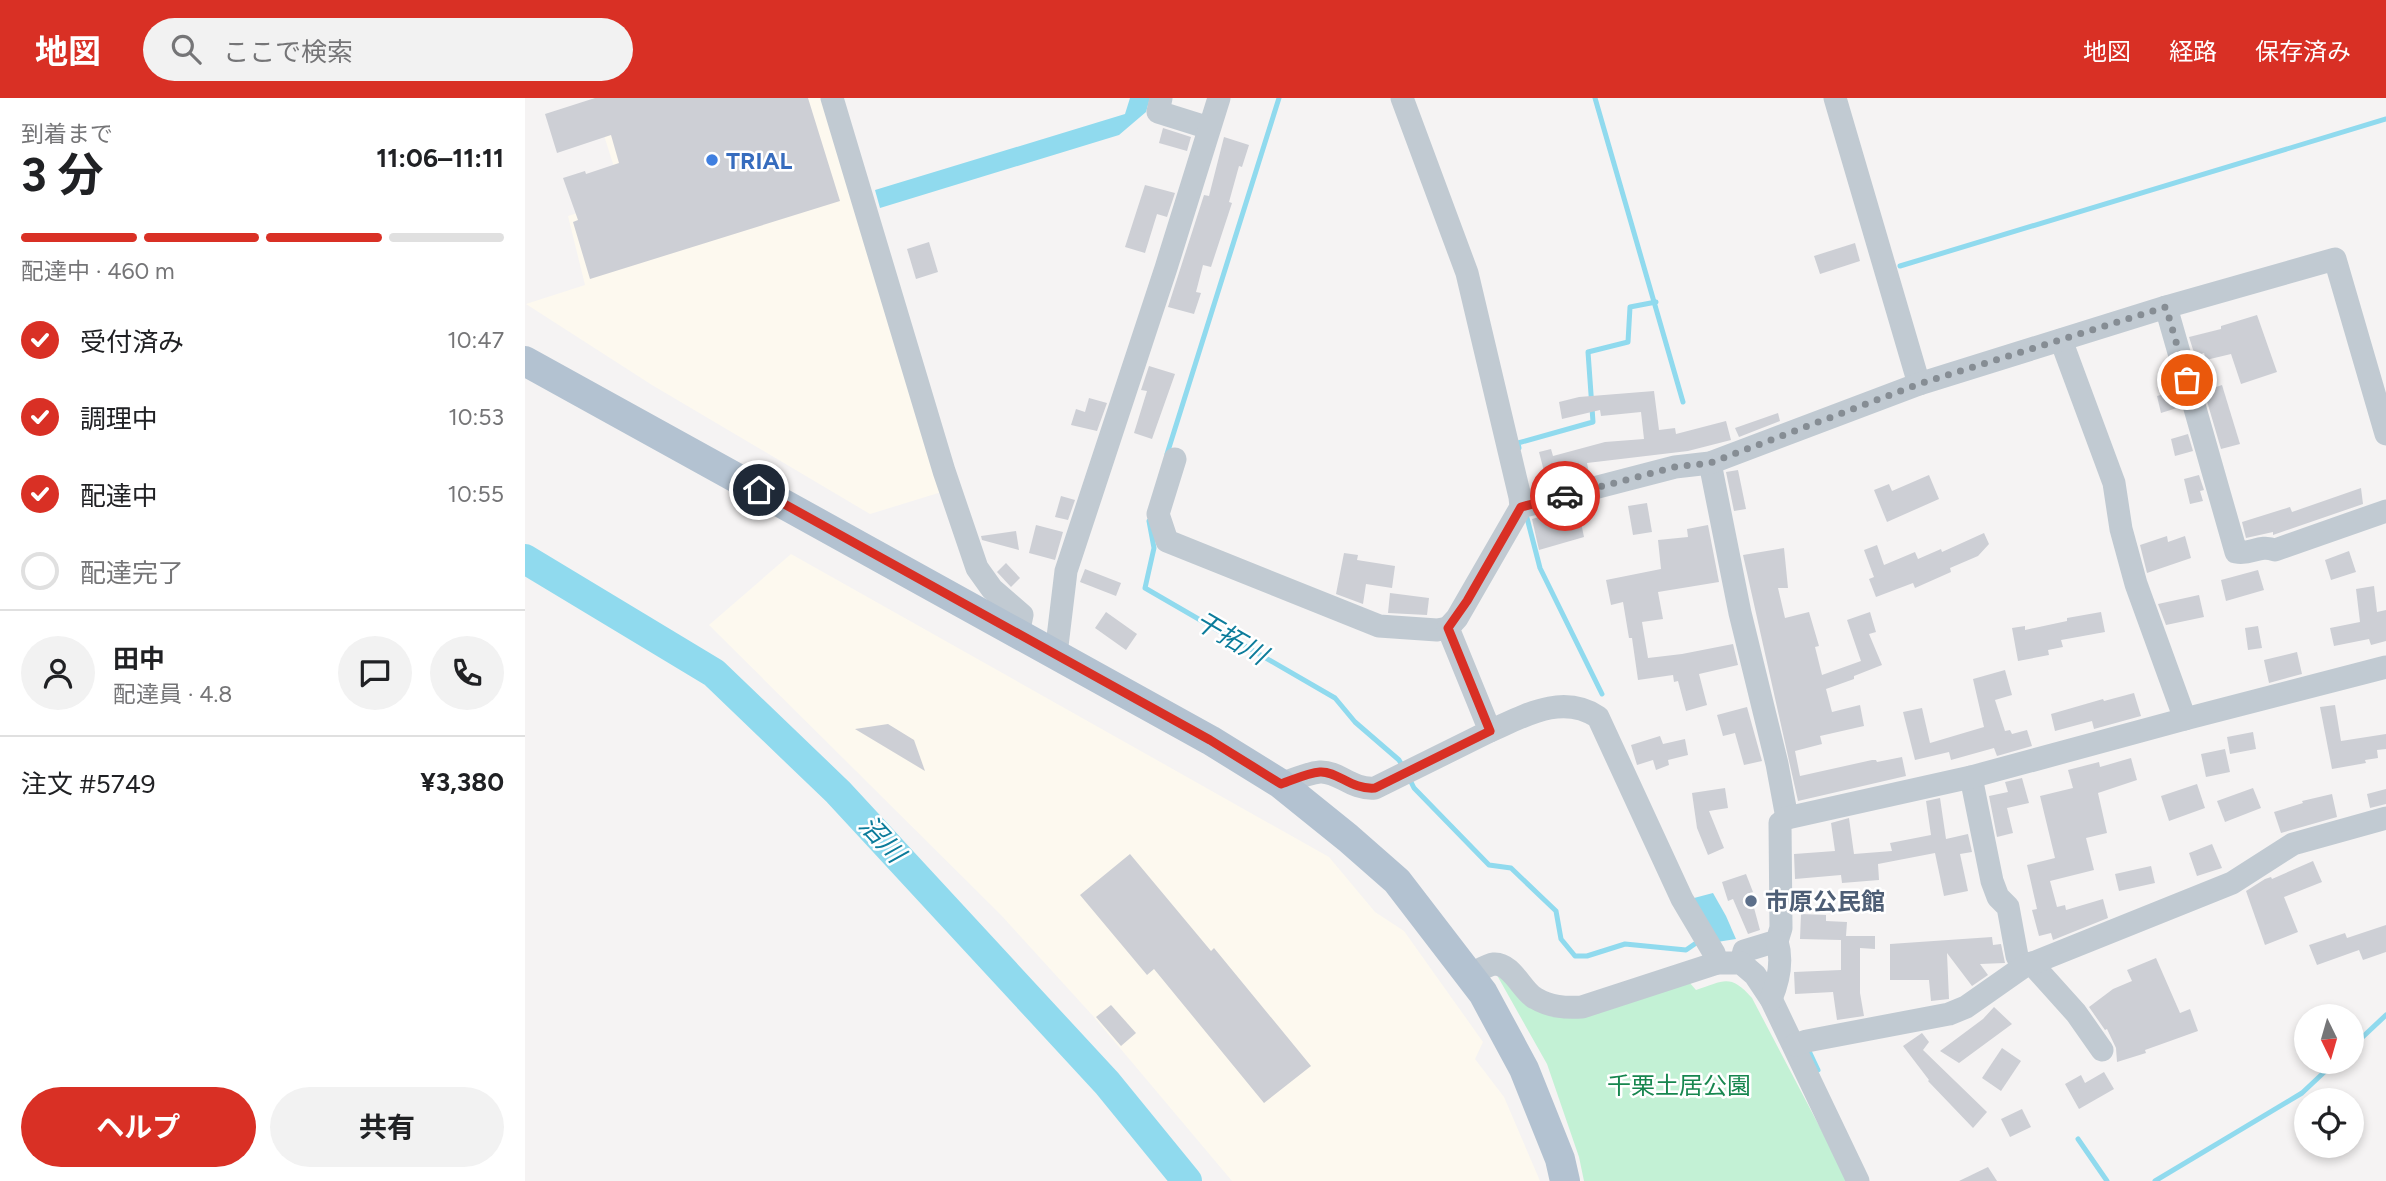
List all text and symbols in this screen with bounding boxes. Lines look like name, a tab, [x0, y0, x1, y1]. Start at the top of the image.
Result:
search box	[143, 18, 633, 81]
icon: search	[167, 30, 205, 68]
text: 地図	[35, 32, 101, 71]
text: ここで検索	[223, 36, 353, 68]
text: 地図	[2083, 37, 2131, 66]
text: 経路	[2169, 37, 2217, 66]
text: 保存済み	[2255, 37, 2351, 66]
text: 到着まで	[21, 120, 113, 148]
text: 11:06–11:11	[376, 142, 504, 174]
place label: TRIAL	[726, 146, 793, 175]
text: 3 分	[21, 147, 104, 203]
marker: TRIAL	[704, 152, 720, 168]
text: 配達中 · 460 m	[21, 257, 175, 285]
icon: check	[21, 321, 59, 359]
text: 受付済み	[80, 326, 184, 358]
text: 10:47	[447, 326, 504, 354]
pin	[2157, 350, 2217, 410]
icon: bag	[2168, 361, 2206, 399]
icon: check	[21, 398, 59, 436]
text: 調理中	[80, 403, 158, 435]
text: 10:53	[448, 403, 504, 431]
pin	[729, 460, 789, 520]
courier	[1530, 461, 1600, 531]
icon: home	[740, 471, 778, 509]
icon: check	[21, 475, 59, 513]
icon: car	[1546, 477, 1584, 515]
text: 配達中	[80, 480, 158, 512]
text: 10:55	[447, 480, 504, 508]
text: 配達完了	[80, 557, 184, 589]
water label: 干拓川	[1189, 605, 1275, 673]
button: person	[21, 636, 95, 710]
button: chat	[338, 636, 412, 710]
button: phone	[430, 636, 504, 710]
text: 田中	[113, 643, 165, 675]
text: 配達員 · 4.8	[113, 680, 232, 708]
text: ¥3,380	[420, 766, 504, 798]
text: 注文 #5749	[21, 768, 156, 800]
water label: 沼川	[853, 809, 913, 871]
place label: 市原公民館	[1765, 887, 1885, 916]
marker: 市原公民館	[1743, 893, 1759, 909]
north arrow	[2294, 1004, 2364, 1074]
map controls	[2294, 1004, 2364, 1158]
park label: 千栗土居公園	[1607, 1071, 1751, 1100]
button: ヘルプ	[21, 1087, 256, 1167]
button: 共有	[270, 1087, 504, 1167]
button: locate	[2294, 1088, 2364, 1158]

